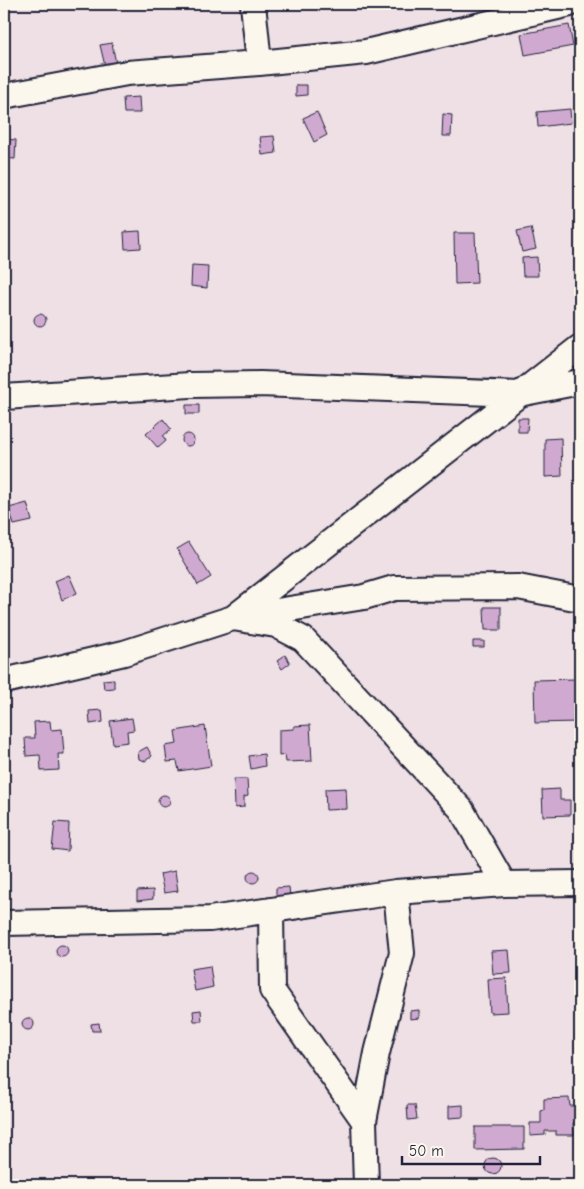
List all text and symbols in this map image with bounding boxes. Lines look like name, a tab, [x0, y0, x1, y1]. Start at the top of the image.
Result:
scale bar	[402, 1134, 539, 1166]
text: 50 m	[409, 1142, 444, 1160]

